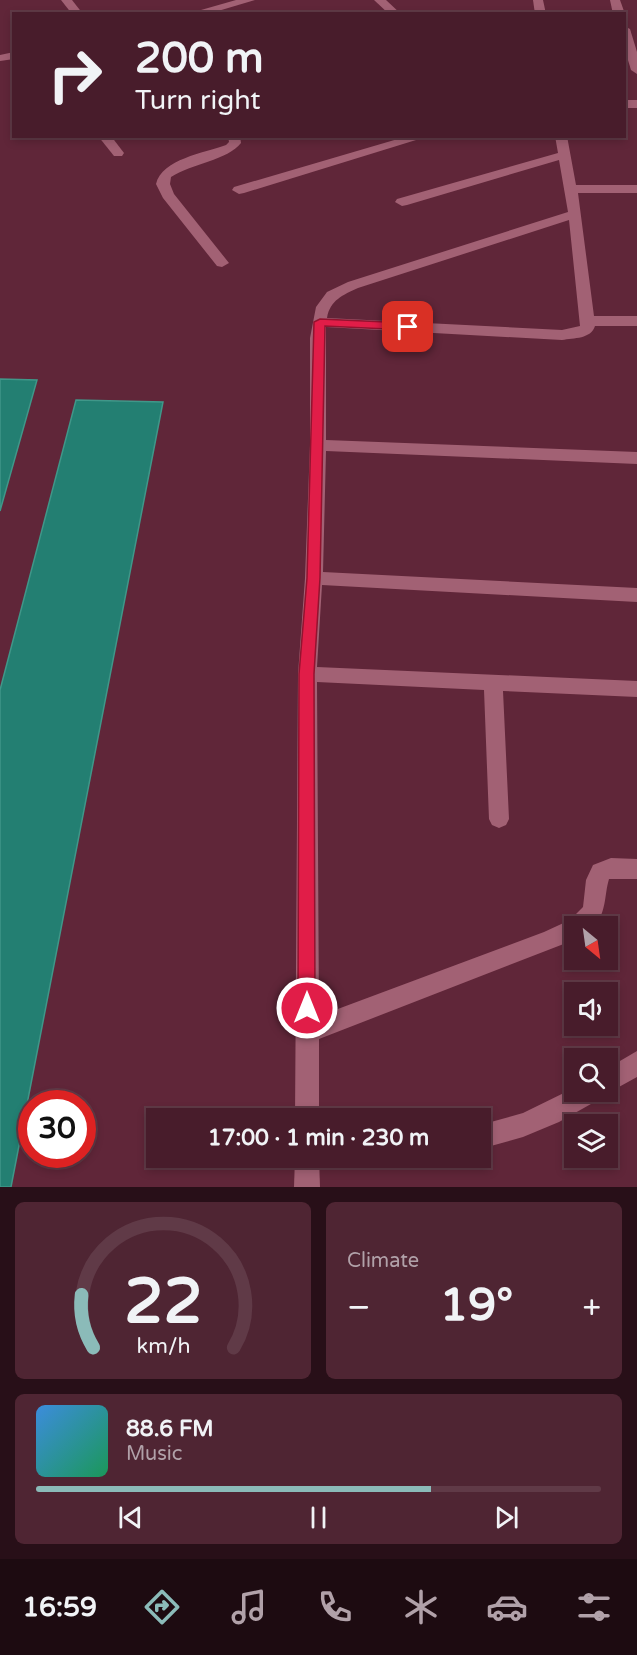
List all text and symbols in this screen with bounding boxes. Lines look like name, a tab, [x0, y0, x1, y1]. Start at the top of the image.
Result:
text: 200 m	[135, 33, 264, 84]
icon: right	[36, 36, 114, 114]
text: Turn right	[135, 84, 261, 117]
pin	[382, 301, 433, 352]
icon: arrive	[391, 310, 424, 343]
north arrow	[564, 916, 618, 970]
map controls	[564, 916, 618, 1168]
position arrow	[275, 976, 339, 1040]
button: sound	[564, 982, 618, 1036]
button: search	[564, 1048, 618, 1102]
speed limit sign: 30	[18, 1090, 96, 1168]
button: layers	[564, 1114, 618, 1168]
text: 17:00 · 1 min · 230 m	[208, 1125, 429, 1151]
text: Climate	[347, 1249, 419, 1273]
text: 22	[124, 1265, 202, 1340]
text: 19°	[440, 1279, 513, 1333]
text: −	[347, 1288, 371, 1327]
text: +	[582, 1288, 601, 1327]
text: km/h	[136, 1333, 190, 1359]
text: 88.6 FM	[126, 1416, 214, 1442]
text: Music	[126, 1442, 182, 1466]
icon: previous	[114, 1501, 147, 1534]
icon: pause	[302, 1501, 335, 1534]
icon: next	[490, 1501, 523, 1534]
icon: directions	[141, 1586, 183, 1628]
icon: music	[228, 1586, 270, 1628]
icon: phone	[314, 1586, 356, 1628]
icon: climate	[400, 1586, 442, 1628]
icon: car	[486, 1586, 528, 1628]
icon: filters	[573, 1586, 615, 1628]
text: 16:59	[22, 1591, 97, 1624]

